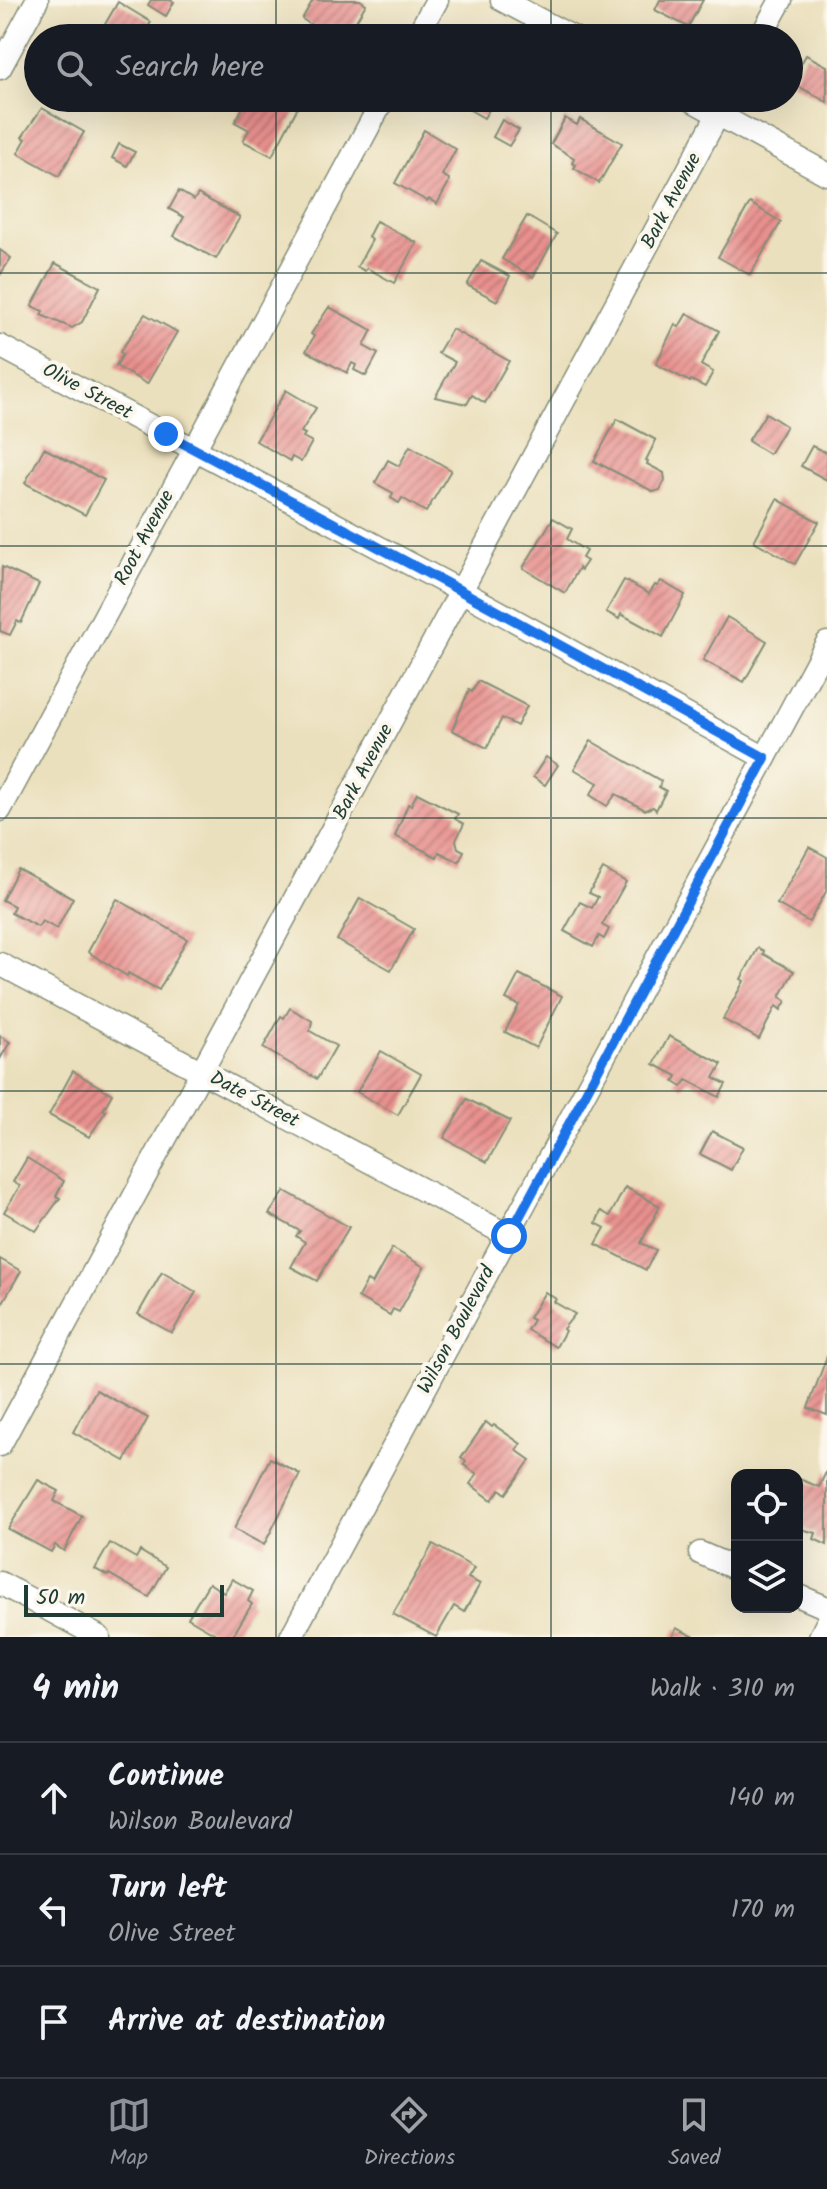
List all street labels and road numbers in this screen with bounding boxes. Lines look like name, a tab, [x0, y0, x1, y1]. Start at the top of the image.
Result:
street label: Bark Avenue	[633, 147, 711, 255]
street label: Olive Street	[36, 355, 138, 429]
street label: Root Avenue	[106, 484, 184, 592]
street label: Bark Avenue	[325, 718, 403, 826]
street label: Date Street	[203, 1063, 305, 1137]
street label: Wilson Boulevard	[410, 1259, 505, 1400]

